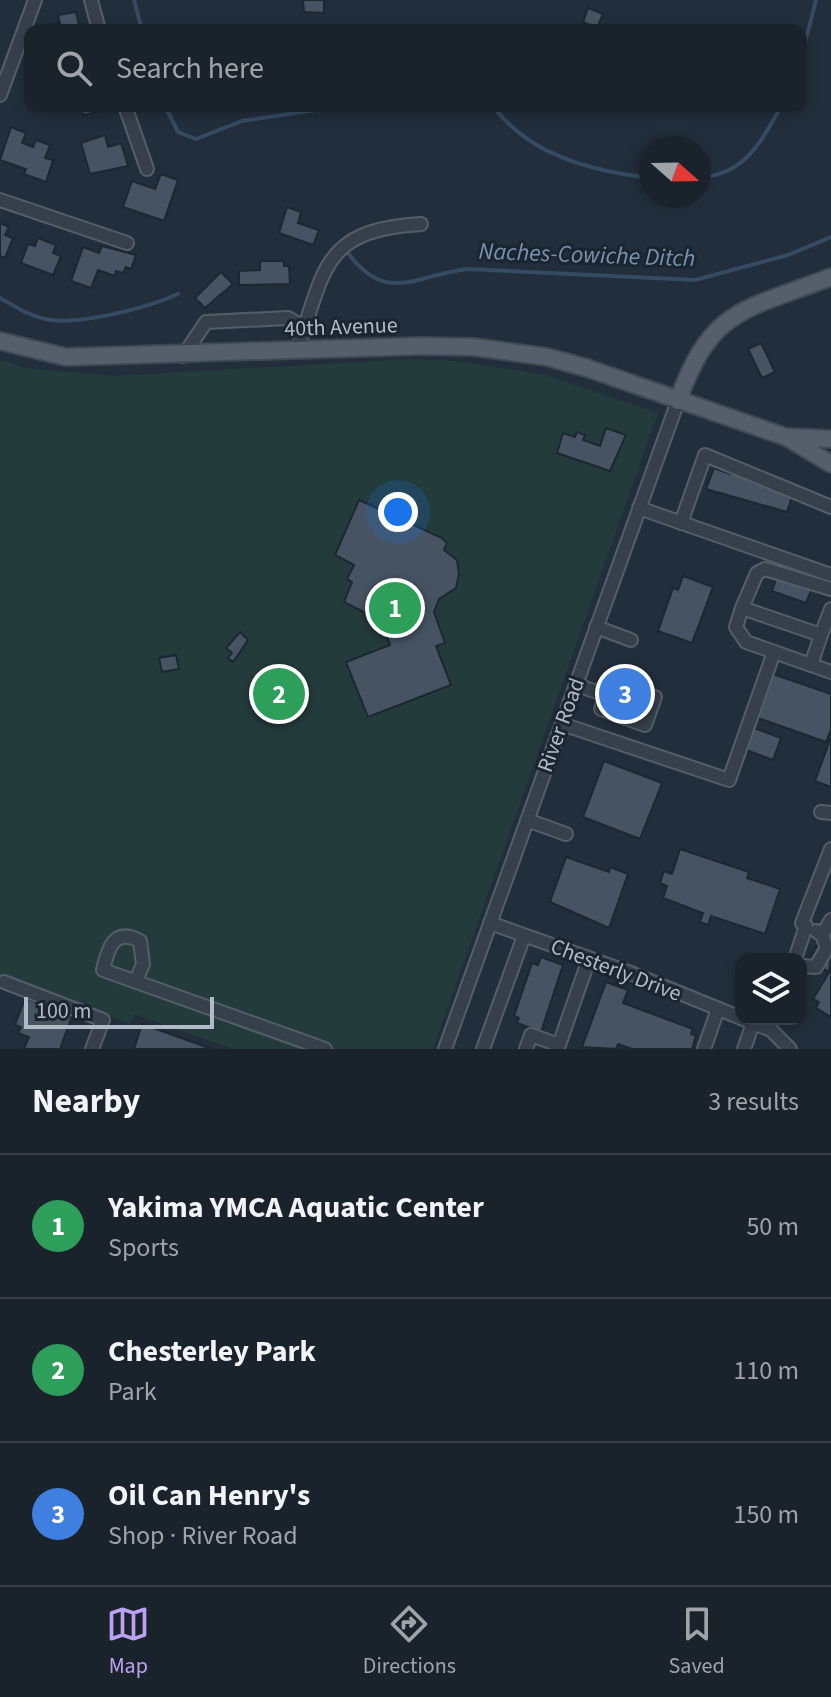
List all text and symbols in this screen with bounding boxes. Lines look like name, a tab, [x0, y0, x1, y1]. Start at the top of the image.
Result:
search box	[24, 24, 807, 112]
icon: search	[52, 46, 96, 90]
text: Search here	[116, 47, 264, 90]
north arrow	[639, 136, 711, 208]
water label: Naches-Cowiche Ditch	[478, 234, 696, 276]
street label: 40th Avenue	[284, 309, 398, 345]
your location	[378, 492, 418, 532]
pin: 1	[369, 578, 421, 638]
pin: 2	[253, 664, 305, 724]
pin: 3	[599, 664, 651, 724]
street label: River Road	[529, 673, 593, 777]
street label: Chesterly Drive	[546, 930, 686, 1010]
map controls	[735, 953, 807, 1025]
button: layers	[735, 953, 807, 1025]
scale bar	[24, 993, 214, 1029]
text: 100 m	[36, 995, 91, 1027]
text: Nearby	[32, 1077, 140, 1126]
text: 3 results	[708, 1083, 799, 1120]
text: Yakima YMCA Aquatic Center	[108, 1186, 484, 1229]
text: 1	[51, 1208, 65, 1245]
text: 50 m	[746, 1208, 799, 1245]
text: Sports	[108, 1229, 179, 1266]
text: Chesterley Park	[108, 1330, 316, 1373]
text: 2	[51, 1352, 65, 1389]
text: 110 m	[733, 1352, 799, 1389]
text: Park	[108, 1373, 157, 1410]
text: Oil Can Henry's	[108, 1474, 310, 1517]
text: 3	[51, 1496, 65, 1533]
text: 150 m	[733, 1496, 799, 1533]
text: Shop · River Road	[108, 1517, 298, 1554]
tab: Map	[106, 1602, 150, 1682]
tab: Directions	[363, 1602, 456, 1682]
tab: Saved	[669, 1602, 725, 1682]

